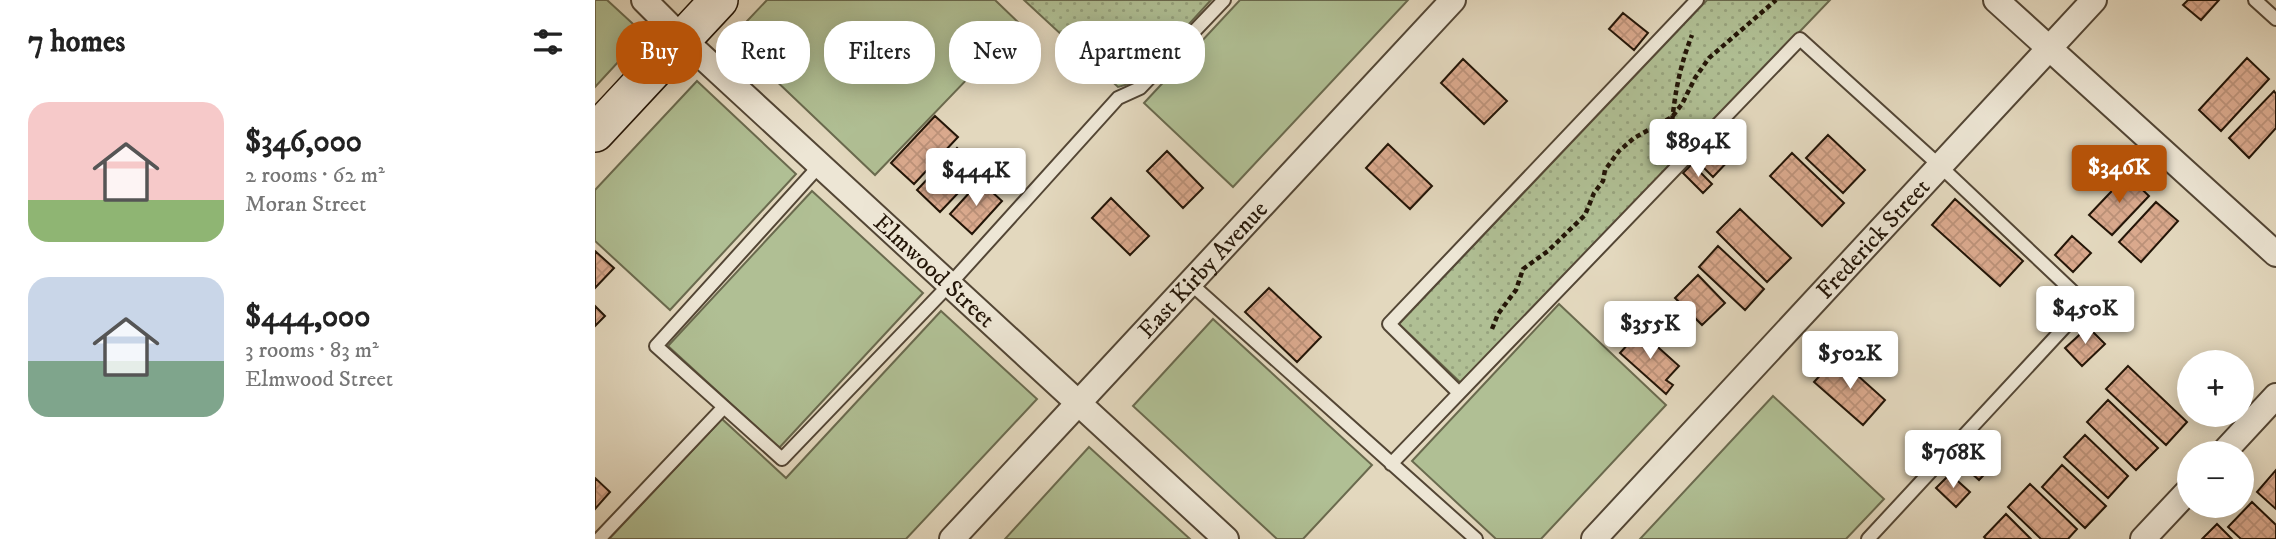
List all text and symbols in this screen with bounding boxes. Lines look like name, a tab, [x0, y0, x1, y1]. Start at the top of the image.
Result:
chip: Buy	[616, 21, 702, 84]
chip: Rent	[716, 21, 810, 84]
chip: Filters	[824, 21, 935, 84]
chip: New	[949, 21, 1041, 84]
chip: Apartment	[1055, 21, 1205, 84]
icon: filters	[529, 23, 567, 61]
text: 7 homes	[28, 24, 125, 61]
pin: $894K	[1649, 120, 1747, 179]
text: $346,000	[245, 124, 362, 161]
text: $894K	[1666, 127, 1730, 156]
icon: home	[84, 130, 168, 214]
pin: $346K	[2070, 146, 2168, 205]
pin: $444K	[927, 148, 1025, 208]
text: $346K	[2088, 153, 2150, 182]
text: $444K	[942, 156, 1010, 185]
text: 2 rooms · 62 m²	[245, 161, 385, 190]
street label: Frederick Street	[1810, 172, 1937, 306]
text: Moran Street	[245, 190, 366, 219]
street label: East Kirby Avenue	[1132, 195, 1275, 345]
street label: Elmwood Street	[867, 208, 1001, 335]
pin: $450K	[2036, 286, 2134, 346]
text: $450K	[2052, 294, 2118, 323]
text: $444,000	[245, 299, 370, 336]
pin: $355K	[1601, 302, 1699, 361]
icon: home	[84, 305, 168, 389]
text: $355K	[1620, 309, 1680, 338]
pin: $502K	[1801, 332, 1899, 391]
text: 3 rooms · 83 m²	[245, 336, 379, 365]
text: $502K	[1818, 339, 1882, 368]
map controls	[2177, 350, 2254, 518]
button: +	[2177, 350, 2254, 427]
text: Elmwood Street	[245, 365, 393, 394]
pin: $768K	[1904, 430, 2002, 490]
text: $768K	[1921, 438, 1985, 467]
button: −	[2177, 441, 2254, 518]

